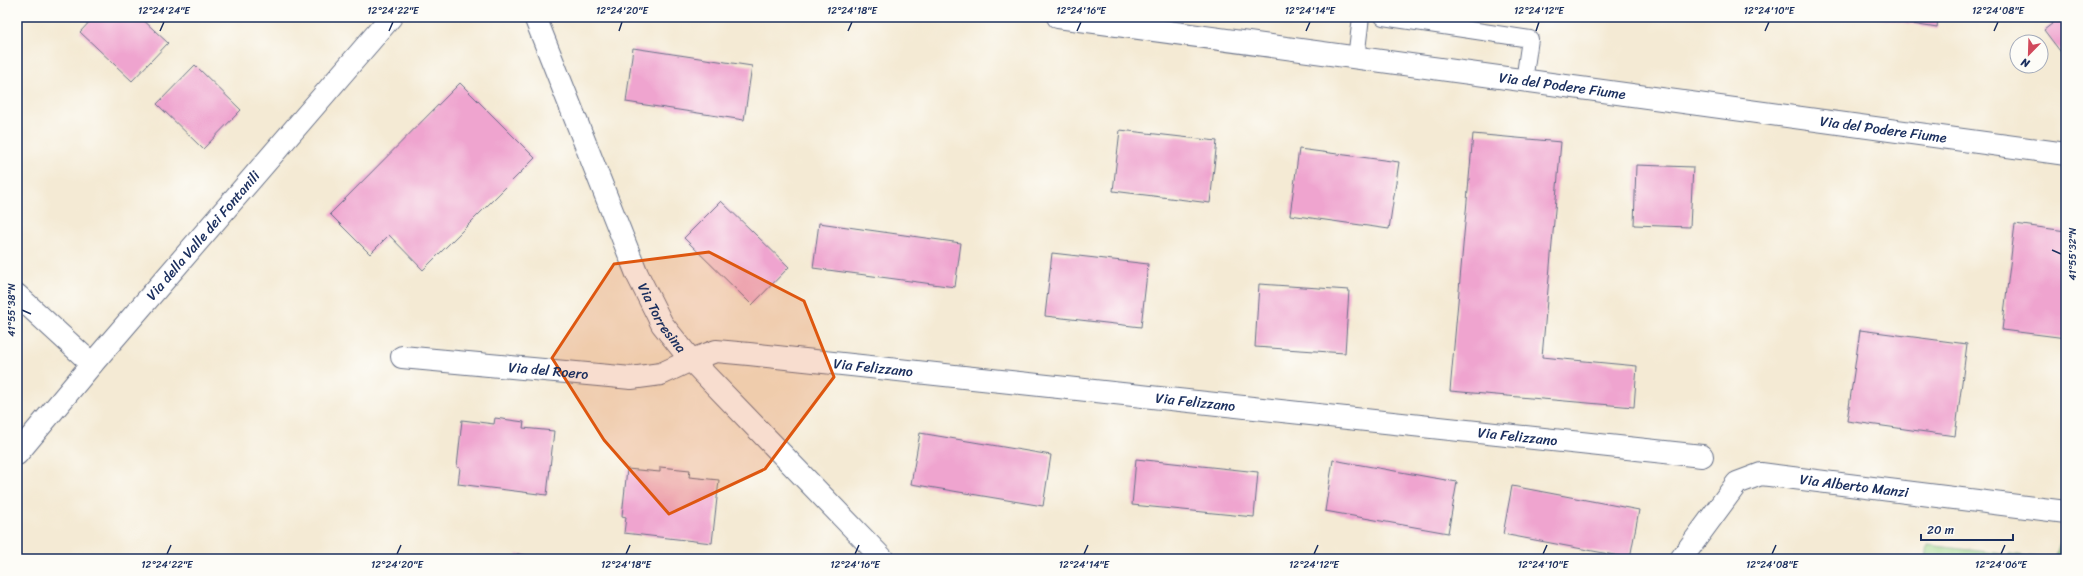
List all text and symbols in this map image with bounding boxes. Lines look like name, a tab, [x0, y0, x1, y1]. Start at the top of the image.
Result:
text: 12°24'24"E	[138, 2, 191, 20]
text: 12°24'22"E	[367, 2, 420, 20]
text: 12°24'20"E	[596, 2, 649, 20]
text: 12°24'18"E	[827, 2, 878, 20]
text: 12°24'16"E	[1056, 2, 1107, 20]
text: 12°24'14"E	[1285, 2, 1337, 20]
text: 12°24'12"E	[1514, 2, 1565, 20]
text: 12°24'10"E	[1744, 2, 1796, 20]
text: 12°24'08"E	[1972, 2, 2026, 20]
north arrow	[2009, 34, 2049, 74]
text: N	[2018, 52, 2033, 73]
street label: Via del Podere Fiume	[1497, 65, 1627, 107]
street label: Via del Podere Fiume	[1818, 109, 1948, 151]
street label: Via della Valle dei Fontanili	[140, 164, 267, 306]
text: 41°55'32"N	[2064, 227, 2082, 281]
street label: Via Torresina	[630, 279, 693, 359]
text: 41°55'38"N	[3, 283, 21, 337]
street label: Via Felizzano	[832, 351, 914, 384]
street label: Via del Roero	[507, 355, 589, 387]
street label: Via Felizzano	[1154, 386, 1237, 419]
street label: Via Felizzano	[1476, 420, 1559, 453]
street label: Via Alberto Manzi	[1798, 467, 1911, 505]
scale bar	[1921, 516, 2013, 542]
text: 20 m	[1927, 519, 1954, 541]
text: 12°24'22"E	[141, 556, 194, 574]
text: 12°24'20"E	[371, 556, 424, 574]
text: 12°24'18"E	[601, 556, 652, 574]
text: 12°24'16"E	[830, 556, 881, 574]
text: 12°24'14"E	[1059, 556, 1111, 574]
text: 12°24'12"E	[1289, 556, 1340, 574]
text: 12°24'10"E	[1518, 556, 1570, 574]
text: 12°24'08"E	[1746, 556, 1800, 574]
text: 12°24'06"E	[1975, 556, 2028, 574]

